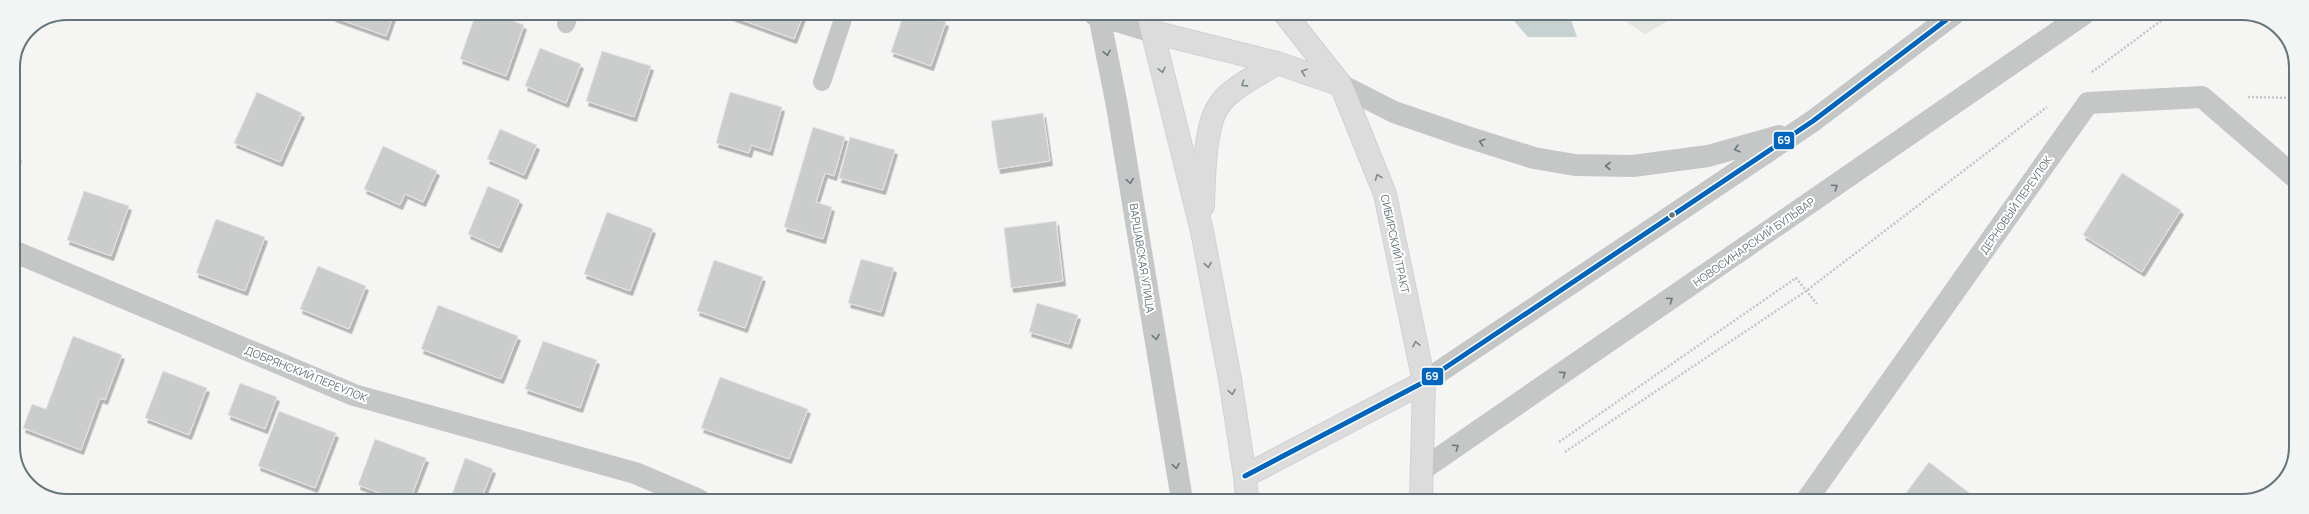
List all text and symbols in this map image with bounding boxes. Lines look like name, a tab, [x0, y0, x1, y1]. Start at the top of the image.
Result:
one-way arrow	[1102, 50, 1111, 57]
one-way arrow	[1157, 66, 1166, 73]
one-way arrow	[1301, 69, 1308, 77]
one-way arrow	[1241, 79, 1248, 87]
line badge: 69	[1773, 131, 1795, 150]
text: 69	[1777, 132, 1791, 147]
one-way arrow	[1478, 138, 1485, 147]
one-way arrow	[1734, 144, 1741, 153]
street label: ДЕРНОВЫЙ ПЕРЕУЛОК	[1976, 152, 2055, 257]
one-way arrow	[1605, 162, 1611, 171]
one-way arrow	[1374, 173, 1382, 180]
one-way arrow	[1125, 178, 1133, 185]
one-way arrow	[1831, 184, 1838, 192]
street label: СИБИРСКИЙ ТРАКТ	[1378, 193, 1413, 295]
street label: НОВОСИНАРСКИЙ БУЛЬВАР	[1690, 193, 1818, 290]
street label: ВАРШАВСКАЯ УЛИЦА	[1126, 202, 1159, 314]
unlabelled marker	[1667, 210, 1677, 220]
one-way arrow	[1203, 261, 1212, 268]
one-way arrow	[1666, 297, 1673, 305]
one-way arrow	[1151, 334, 1159, 340]
one-way arrow	[1413, 341, 1421, 347]
street label: ДОБРЯНСКИЙ ПЕРЕУЛОК	[243, 342, 370, 405]
line badge: 69	[1421, 367, 1444, 386]
text: 69	[1425, 368, 1439, 383]
one-way arrow	[1559, 371, 1566, 379]
one-way arrow	[1227, 389, 1236, 395]
one-way arrow	[1451, 445, 1458, 452]
one-way arrow	[1171, 463, 1180, 469]

